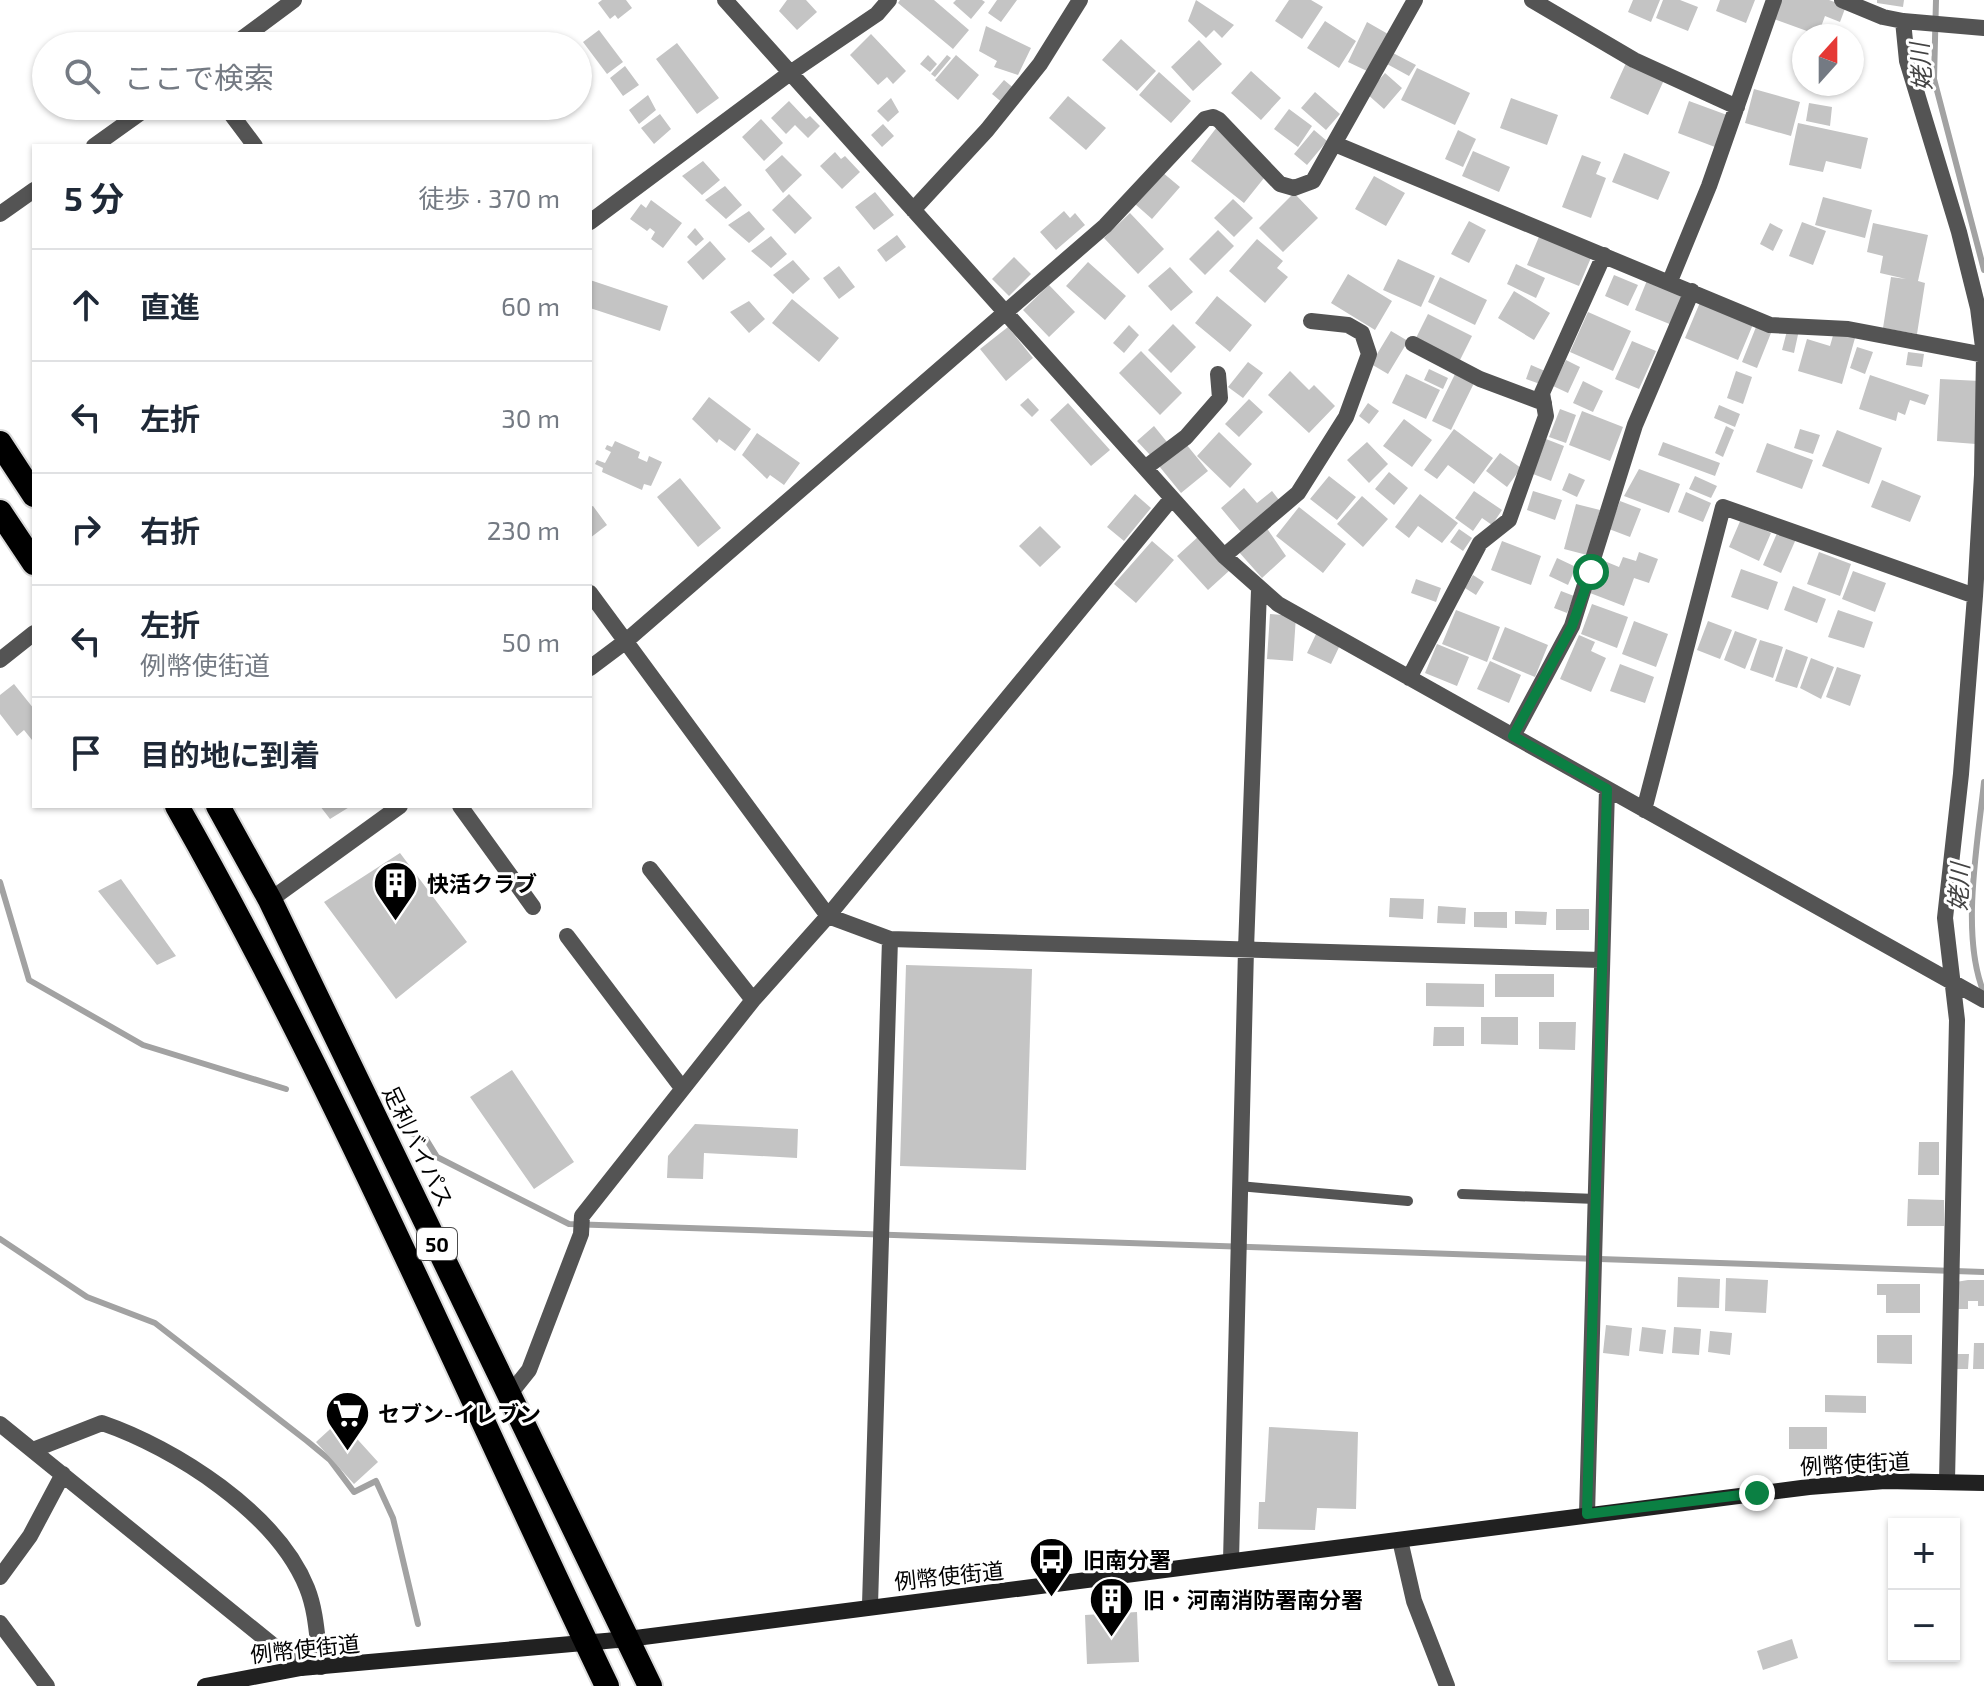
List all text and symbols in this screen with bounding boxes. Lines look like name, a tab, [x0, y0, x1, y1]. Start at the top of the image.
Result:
north arrow	[1792, 24, 1864, 96]
search box	[32, 32, 592, 120]
water label: 姥川	[1904, 39, 1936, 92]
icon: search	[60, 54, 104, 98]
text: ここで検索	[124, 59, 274, 95]
text: 5 分	[64, 177, 124, 218]
text: 徒歩 · 370 m	[418, 182, 560, 213]
icon: ahead	[64, 283, 108, 327]
text: 直進	[140, 288, 200, 324]
text: 60 m	[501, 290, 560, 321]
icon: left	[64, 395, 108, 439]
text: 左折	[140, 400, 200, 436]
text: 30 m	[501, 402, 560, 433]
icon: right	[64, 507, 108, 551]
text: 右折	[140, 512, 200, 548]
text: 230 m	[487, 514, 560, 545]
route start	[1573, 554, 1609, 590]
text: 左折	[140, 606, 200, 642]
icon: left	[64, 619, 108, 663]
text: 50 m	[502, 626, 560, 657]
text: 例幣使街道	[140, 649, 270, 680]
icon: arrive	[64, 731, 108, 775]
text: 目的地に到着	[140, 736, 320, 772]
building icon: 快活クラブ	[372, 859, 420, 922]
water label: 姥川	[1942, 859, 1974, 912]
place label: 快活クラブ	[427, 870, 537, 896]
street label: 足利バイパス	[378, 1081, 460, 1211]
road number: 50	[417, 1228, 457, 1260]
supermarket icon: セブン-イレブン	[323, 1389, 371, 1452]
place label: セブン-イレブン	[378, 1400, 541, 1426]
street label: 例幣使街道	[1799, 1447, 1911, 1479]
route end	[1739, 1475, 1775, 1511]
map controls	[1888, 1518, 1960, 1662]
button: +	[1888, 1518, 1960, 1590]
bus stop icon: 旧南分署	[1028, 1535, 1076, 1598]
place label: 旧南分署	[1083, 1546, 1171, 1572]
street label: 例幣使街道	[893, 1556, 1005, 1594]
building icon: 旧・河南消防署南分署	[1088, 1575, 1136, 1638]
place label: 旧・河南消防署南分署	[1143, 1586, 1363, 1612]
button: −	[1888, 1590, 1960, 1662]
street label: 例幣使街道	[249, 1629, 361, 1667]

